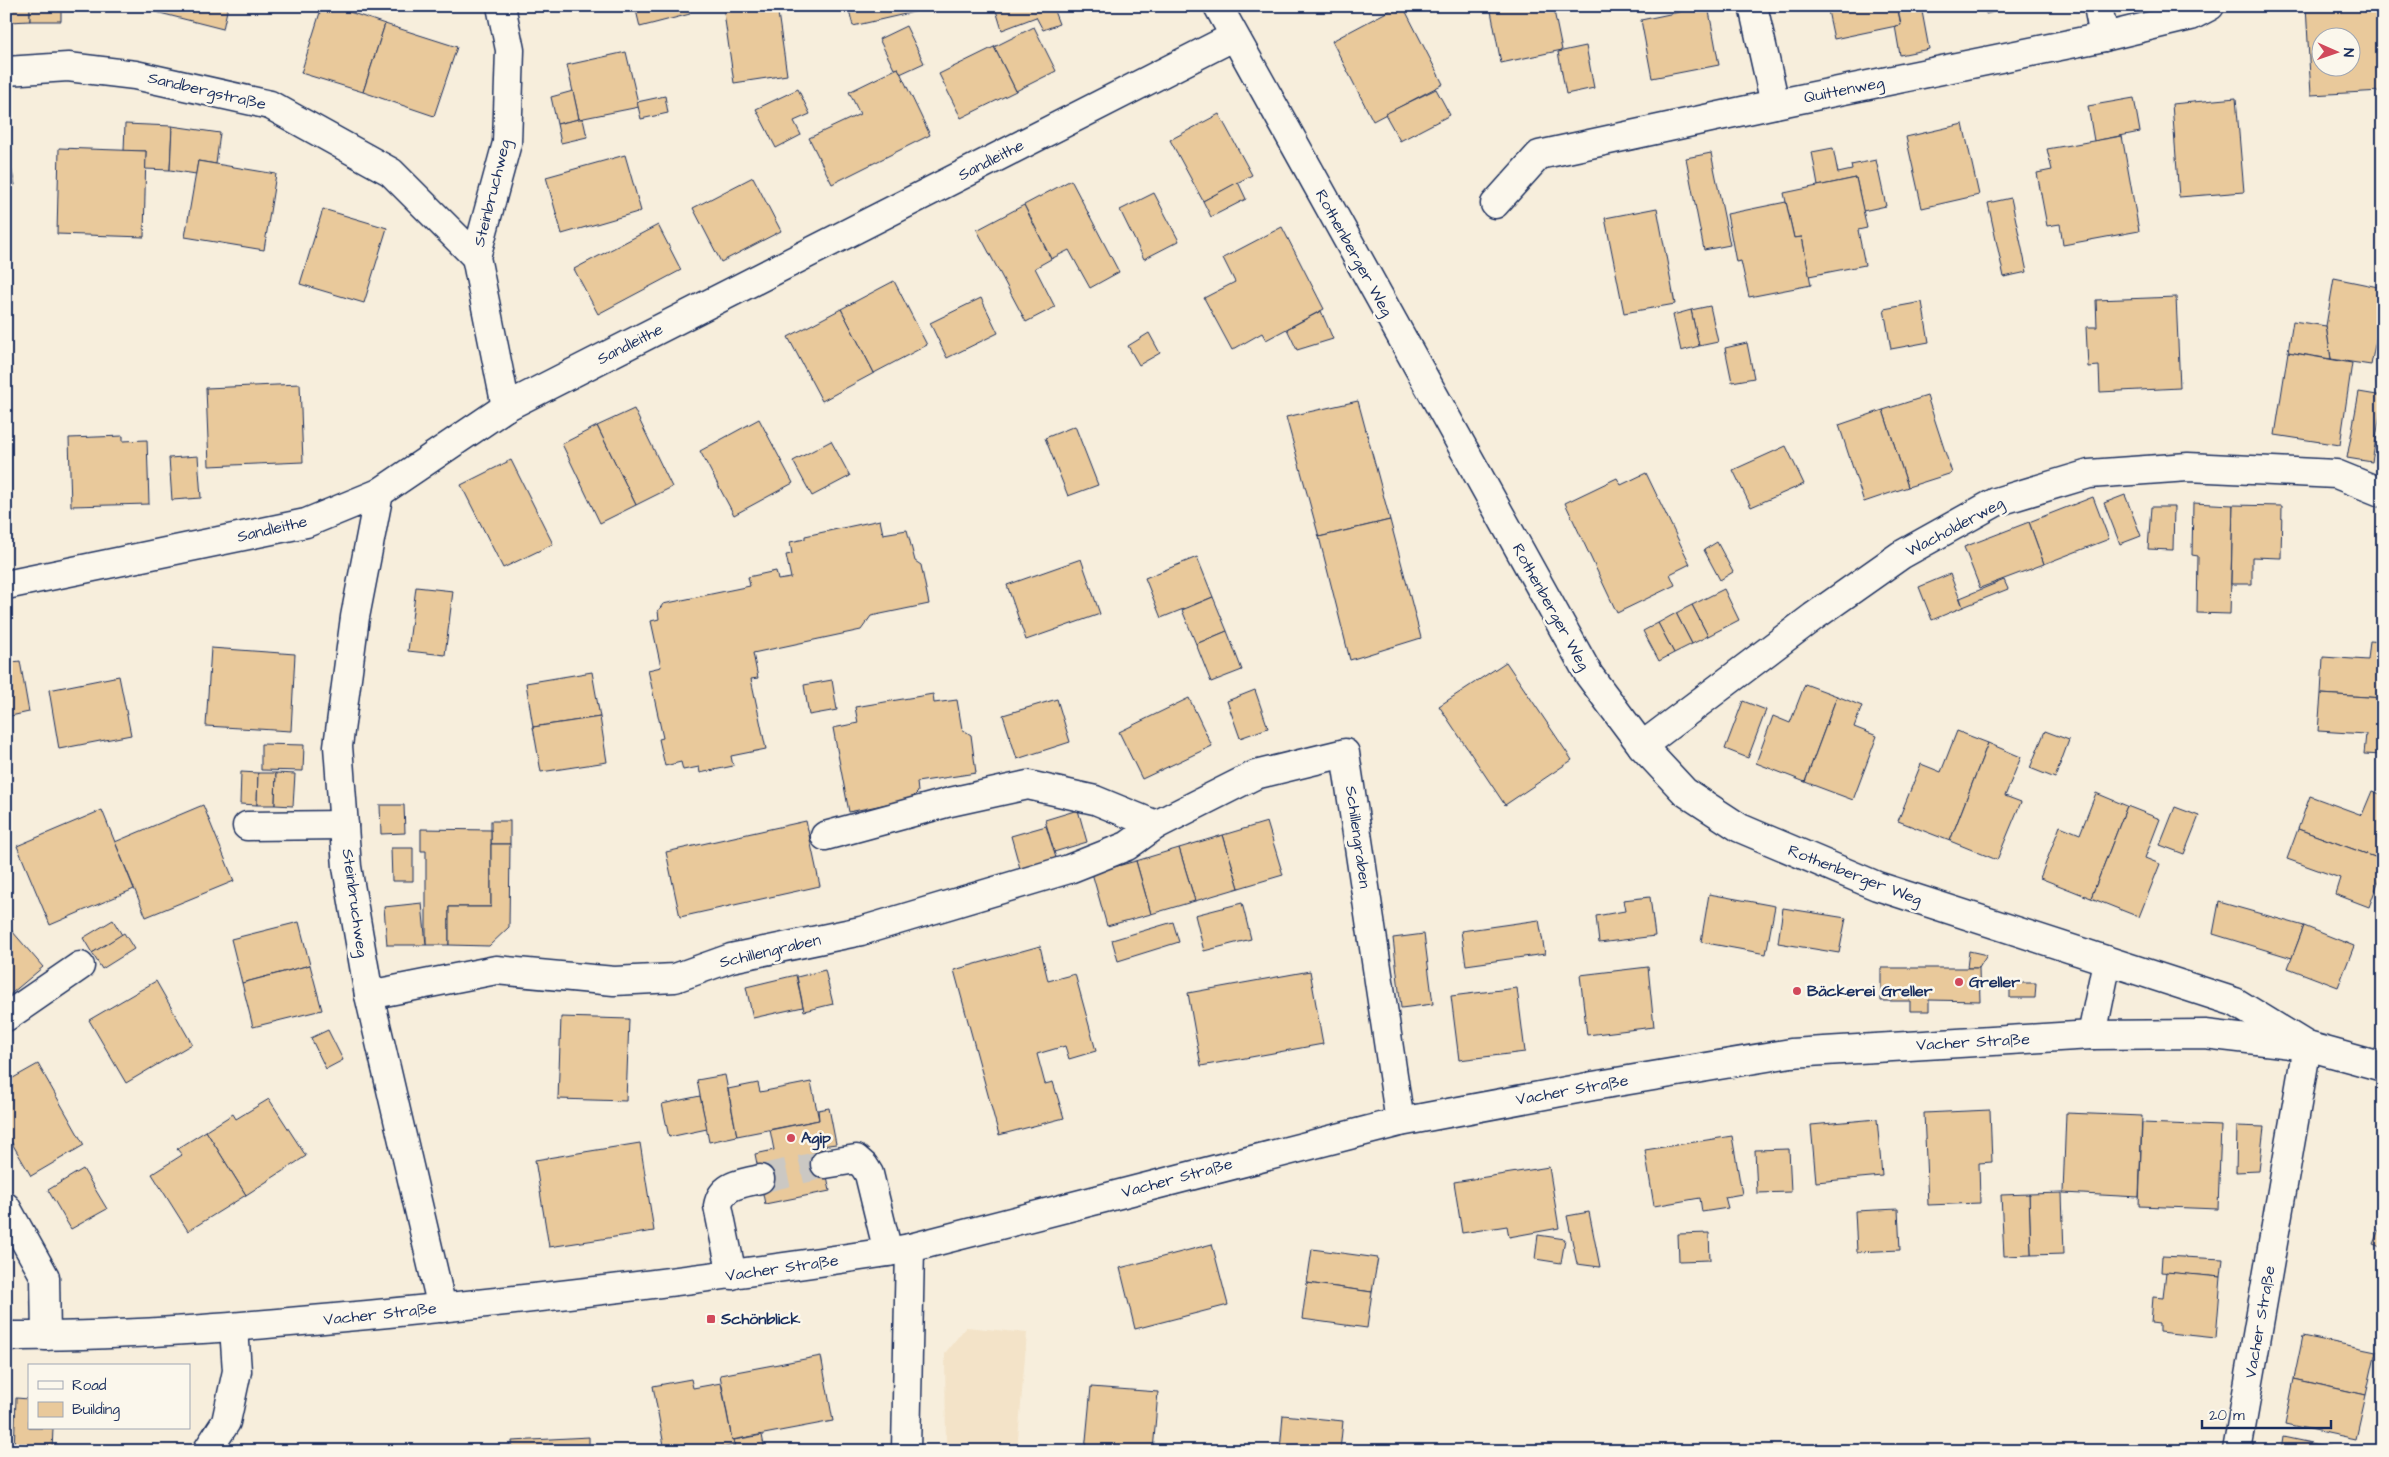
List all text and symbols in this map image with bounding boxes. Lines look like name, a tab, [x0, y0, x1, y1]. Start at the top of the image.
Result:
north arrow	[2312, 28, 2362, 78]
text: N	[2338, 48, 2358, 57]
street label: Sandbergstraße	[145, 67, 269, 116]
street label: Quittenweg	[1802, 71, 1886, 110]
street label: Sandleithe	[954, 134, 1028, 186]
street label: Steinbruchweg	[468, 137, 517, 249]
street label: Rothenberger Weg	[1309, 186, 1398, 321]
street label: Sandleithe	[593, 318, 667, 370]
street label: Wacholderweg	[1902, 492, 2008, 563]
street label: Sandleithe	[235, 510, 310, 548]
street label: Rothenberger Weg	[1506, 540, 1595, 675]
street label: Schillengraben	[1339, 784, 1376, 890]
street label: Rothenberger Weg	[1784, 839, 1925, 912]
street label: Steinbruchweg	[335, 847, 374, 959]
street label: Schillengraben	[717, 929, 823, 974]
place label: Greller	[1969, 971, 2020, 993]
marker: Greller	[1953, 976, 1965, 988]
place label: Bäckerei Greller	[1807, 980, 1933, 1002]
marker: Bäckerei Greller	[1791, 985, 1803, 997]
street label: Vacher Straße	[1916, 1028, 2031, 1056]
street label: Vacher Straße	[1514, 1069, 1630, 1111]
place label: Agip	[801, 1127, 831, 1151]
marker: Agip	[785, 1132, 797, 1144]
street label: Vacher Straße	[1119, 1153, 1235, 1203]
street label: Vacher Straße	[724, 1249, 840, 1287]
street label: Vacher Straße	[2239, 1264, 2281, 1380]
street label: Vacher Straße	[322, 1297, 438, 1331]
place label: Schönblick	[720, 1308, 800, 1330]
marker: Schönblick	[705, 1313, 717, 1325]
legend	[28, 1364, 190, 1430]
text: Road	[72, 1375, 107, 1396]
scale bar	[2202, 1397, 2330, 1429]
text: Building	[72, 1399, 120, 1421]
text: 20 m	[2209, 1405, 2245, 1426]

